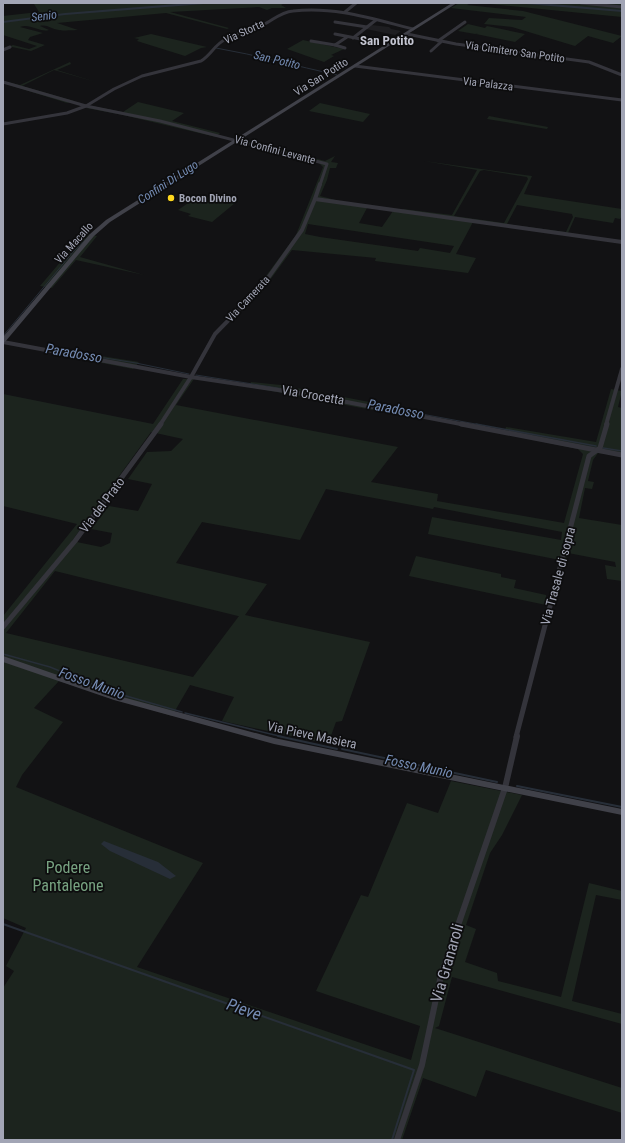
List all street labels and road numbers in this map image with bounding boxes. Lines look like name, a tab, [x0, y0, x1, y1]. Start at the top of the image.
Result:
street label: Via Storta	[222, 17, 266, 47]
street label: Via Cimitero San Potito	[464, 39, 566, 66]
street label: Via San Potito	[292, 55, 351, 99]
street label: Via Palazza	[462, 74, 514, 94]
street label: Via Confini Levante	[233, 133, 317, 167]
street label: Via Macallo	[52, 219, 96, 266]
street label: Via Camerata	[223, 273, 273, 325]
street label: Via Crocetta	[281, 382, 345, 408]
street label: Via del Prato	[76, 474, 128, 536]
street label: Via Trasale di sopra	[538, 525, 578, 627]
street label: Via Pieve Masiera	[266, 718, 358, 752]
street label: Via Granaroli	[427, 921, 467, 1005]

